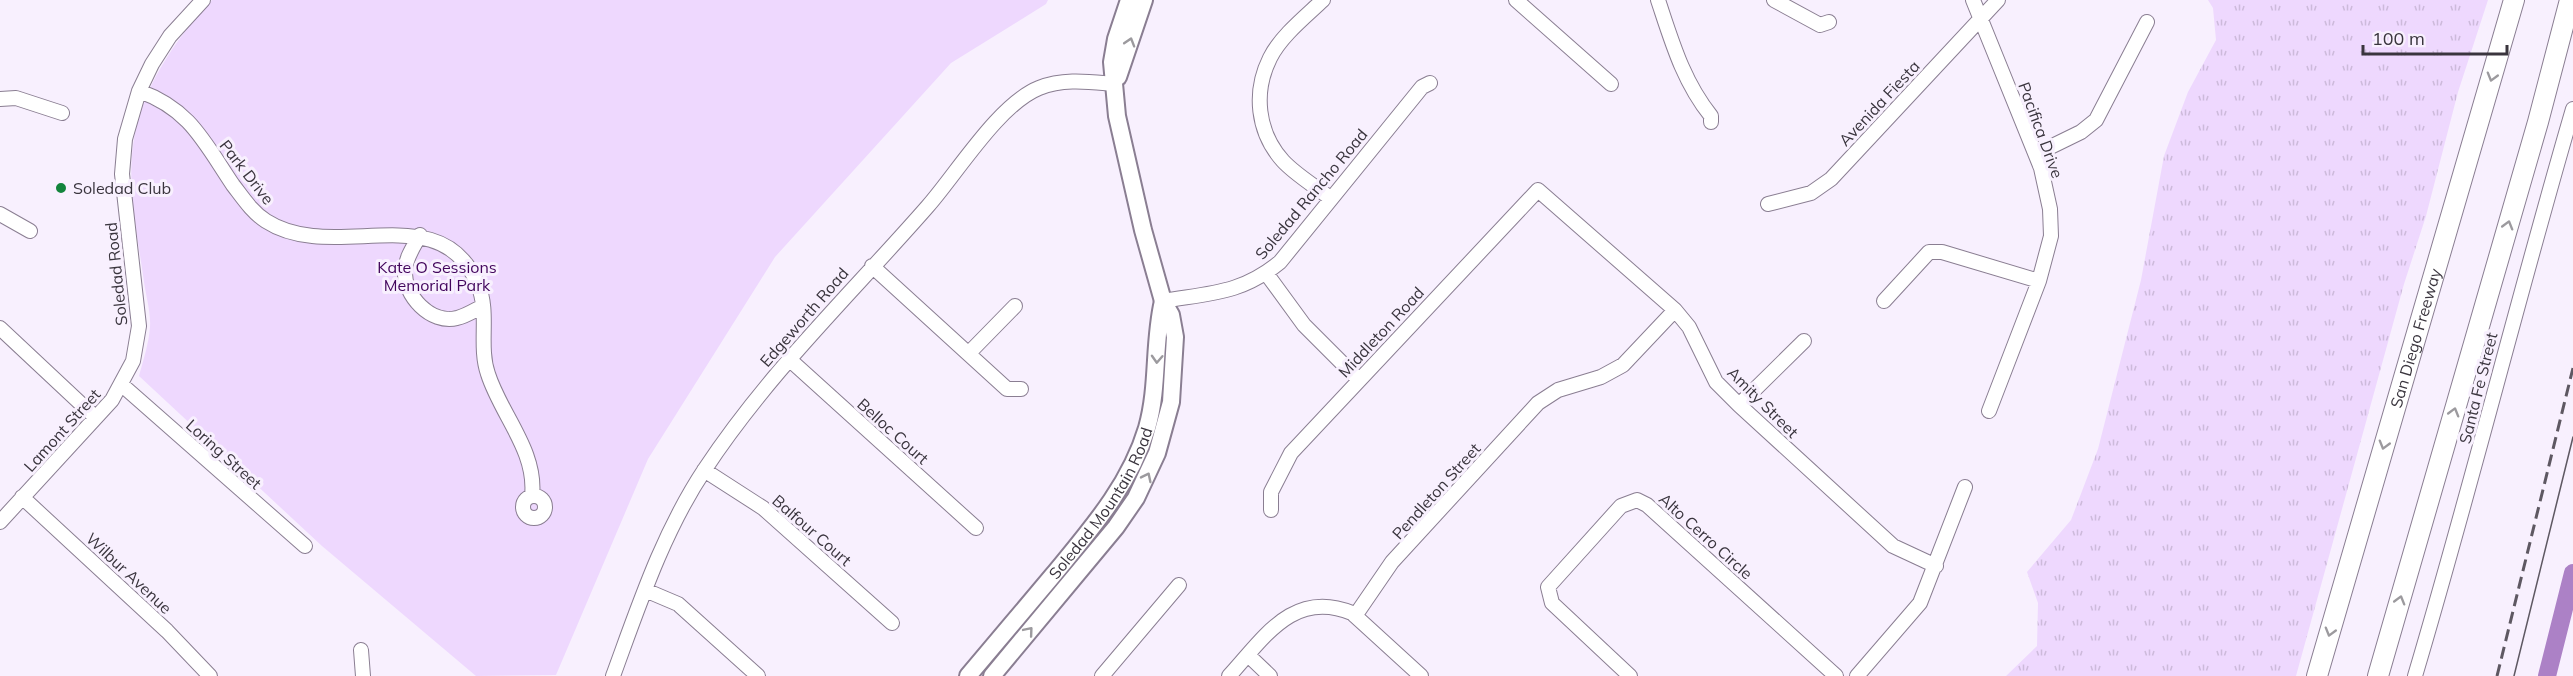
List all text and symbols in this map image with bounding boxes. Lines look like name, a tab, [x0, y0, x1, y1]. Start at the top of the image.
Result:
scale bar	[2363, 18, 2507, 56]
text: 100 m	[2372, 27, 2425, 50]
one-way arrow	[1123, 37, 1135, 48]
street label: Avenida Fiesta	[1834, 56, 1924, 150]
one-way arrow	[2487, 71, 2499, 81]
street label: Pacifica Drive	[2014, 79, 2068, 181]
street label: Soledad Rancho Road	[1250, 125, 1372, 263]
street label: Park Drive	[216, 136, 278, 208]
place label: Soledad Club	[73, 178, 171, 198]
marker: Soledad Club	[54, 181, 68, 195]
one-way arrow	[2501, 220, 2513, 231]
street label: Soledad Road	[101, 221, 131, 327]
park label: Kate O Sessions Memorial Park	[377, 257, 497, 295]
street label: Edgeworth Road	[756, 263, 852, 371]
street label: San Diego Freeway	[2386, 266, 2445, 410]
street label: Middleton Road	[1334, 283, 1428, 381]
street label: Santa Fe Street	[2454, 330, 2502, 446]
one-way arrow	[1150, 354, 1163, 363]
street label: Amity Street	[1723, 362, 1803, 442]
street label: Lamont Street	[19, 384, 105, 476]
street label: Belloc Court	[853, 394, 933, 468]
one-way arrow	[2447, 407, 2459, 418]
street label: Loring Street	[182, 415, 266, 493]
street label: Soledad Mountain Road	[1044, 425, 1157, 583]
street label: Pendleton Street	[1388, 438, 1485, 543]
one-way arrow	[2379, 439, 2391, 450]
one-way arrow	[1139, 473, 1151, 484]
street label: Alto Cerro Circle	[1655, 489, 1757, 583]
street label: Balfour Court	[768, 490, 856, 570]
street label: Wilbur Avenue	[82, 528, 176, 618]
one-way arrow	[2393, 595, 2405, 606]
one-way arrow	[2325, 626, 2337, 637]
one-way arrow	[1022, 627, 1033, 638]

